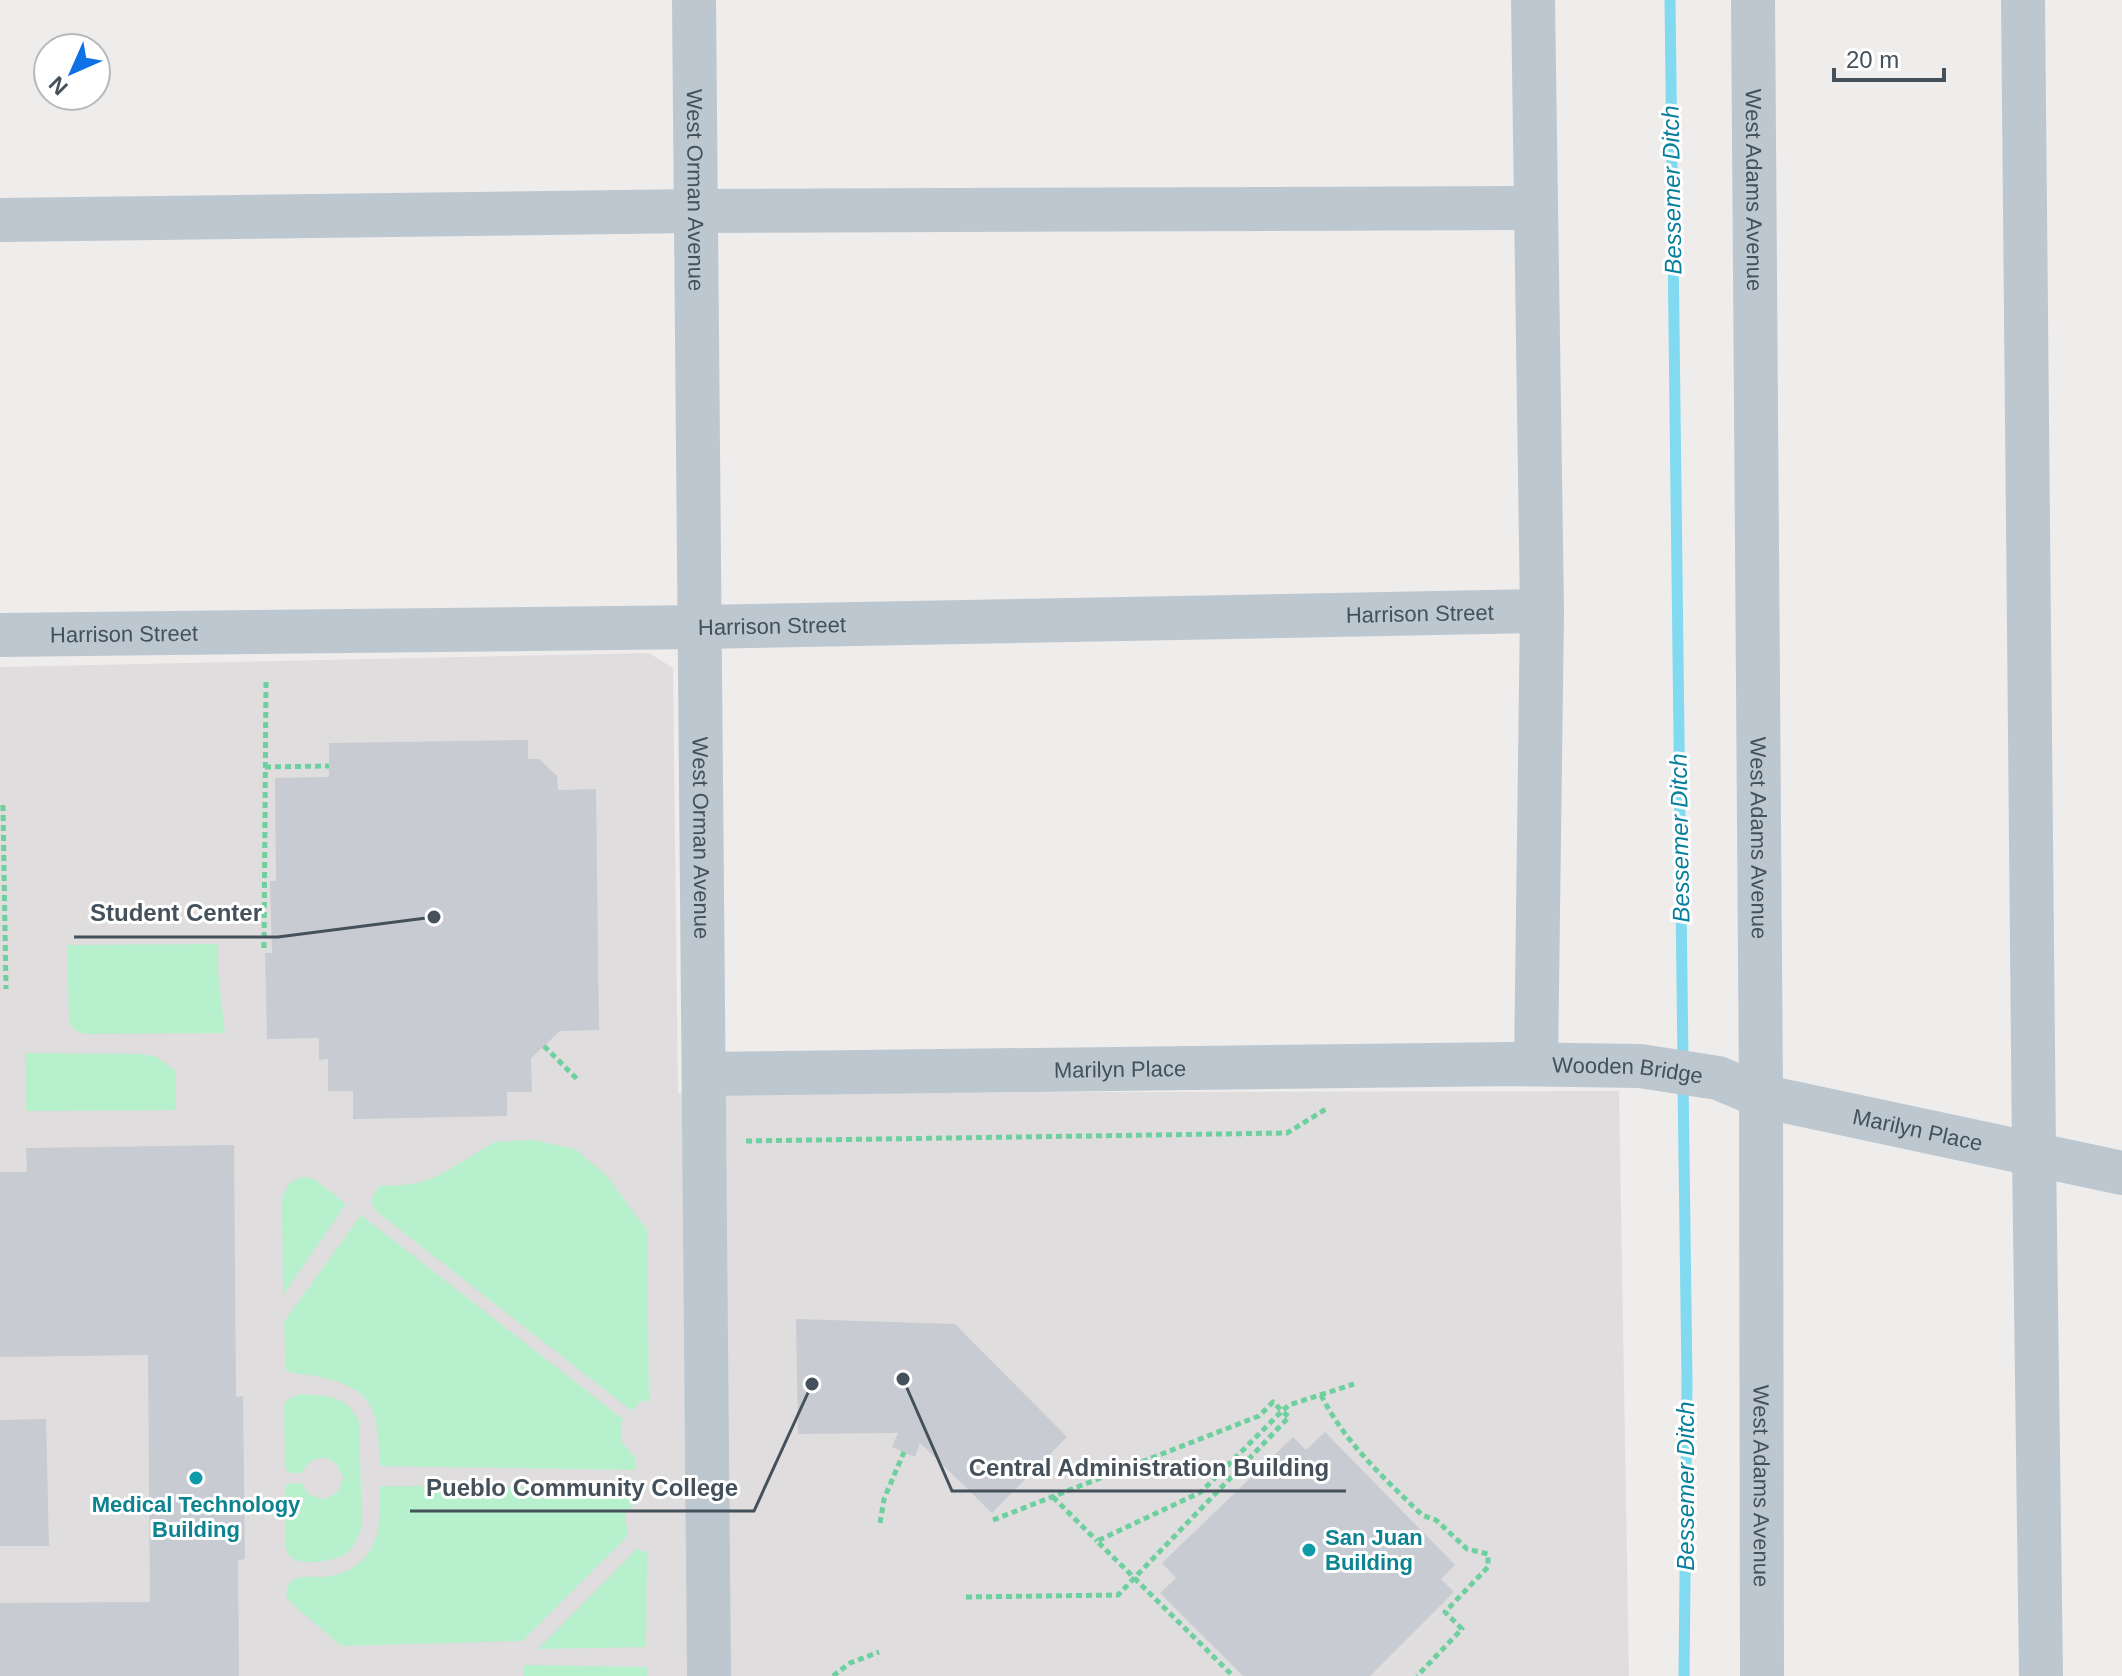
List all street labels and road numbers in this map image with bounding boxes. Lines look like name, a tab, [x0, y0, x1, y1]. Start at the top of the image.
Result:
street label: West Orman Avenue	[682, 89, 709, 291]
street label: West Adams Avenue	[1741, 89, 1767, 291]
street label: Harrison Street	[1346, 600, 1494, 628]
street label: Harrison Street	[698, 612, 846, 640]
street label: Harrison Street	[50, 621, 198, 647]
street label: West Orman Avenue	[688, 737, 714, 939]
street label: West Adams Avenue	[1745, 737, 1772, 939]
street label: Wooden Bridge	[1552, 1053, 1705, 1089]
street label: Marilyn Place	[1054, 1056, 1186, 1083]
street label: Marilyn Place	[1851, 1104, 1985, 1156]
street label: West Adams Avenue	[1748, 1385, 1774, 1587]

